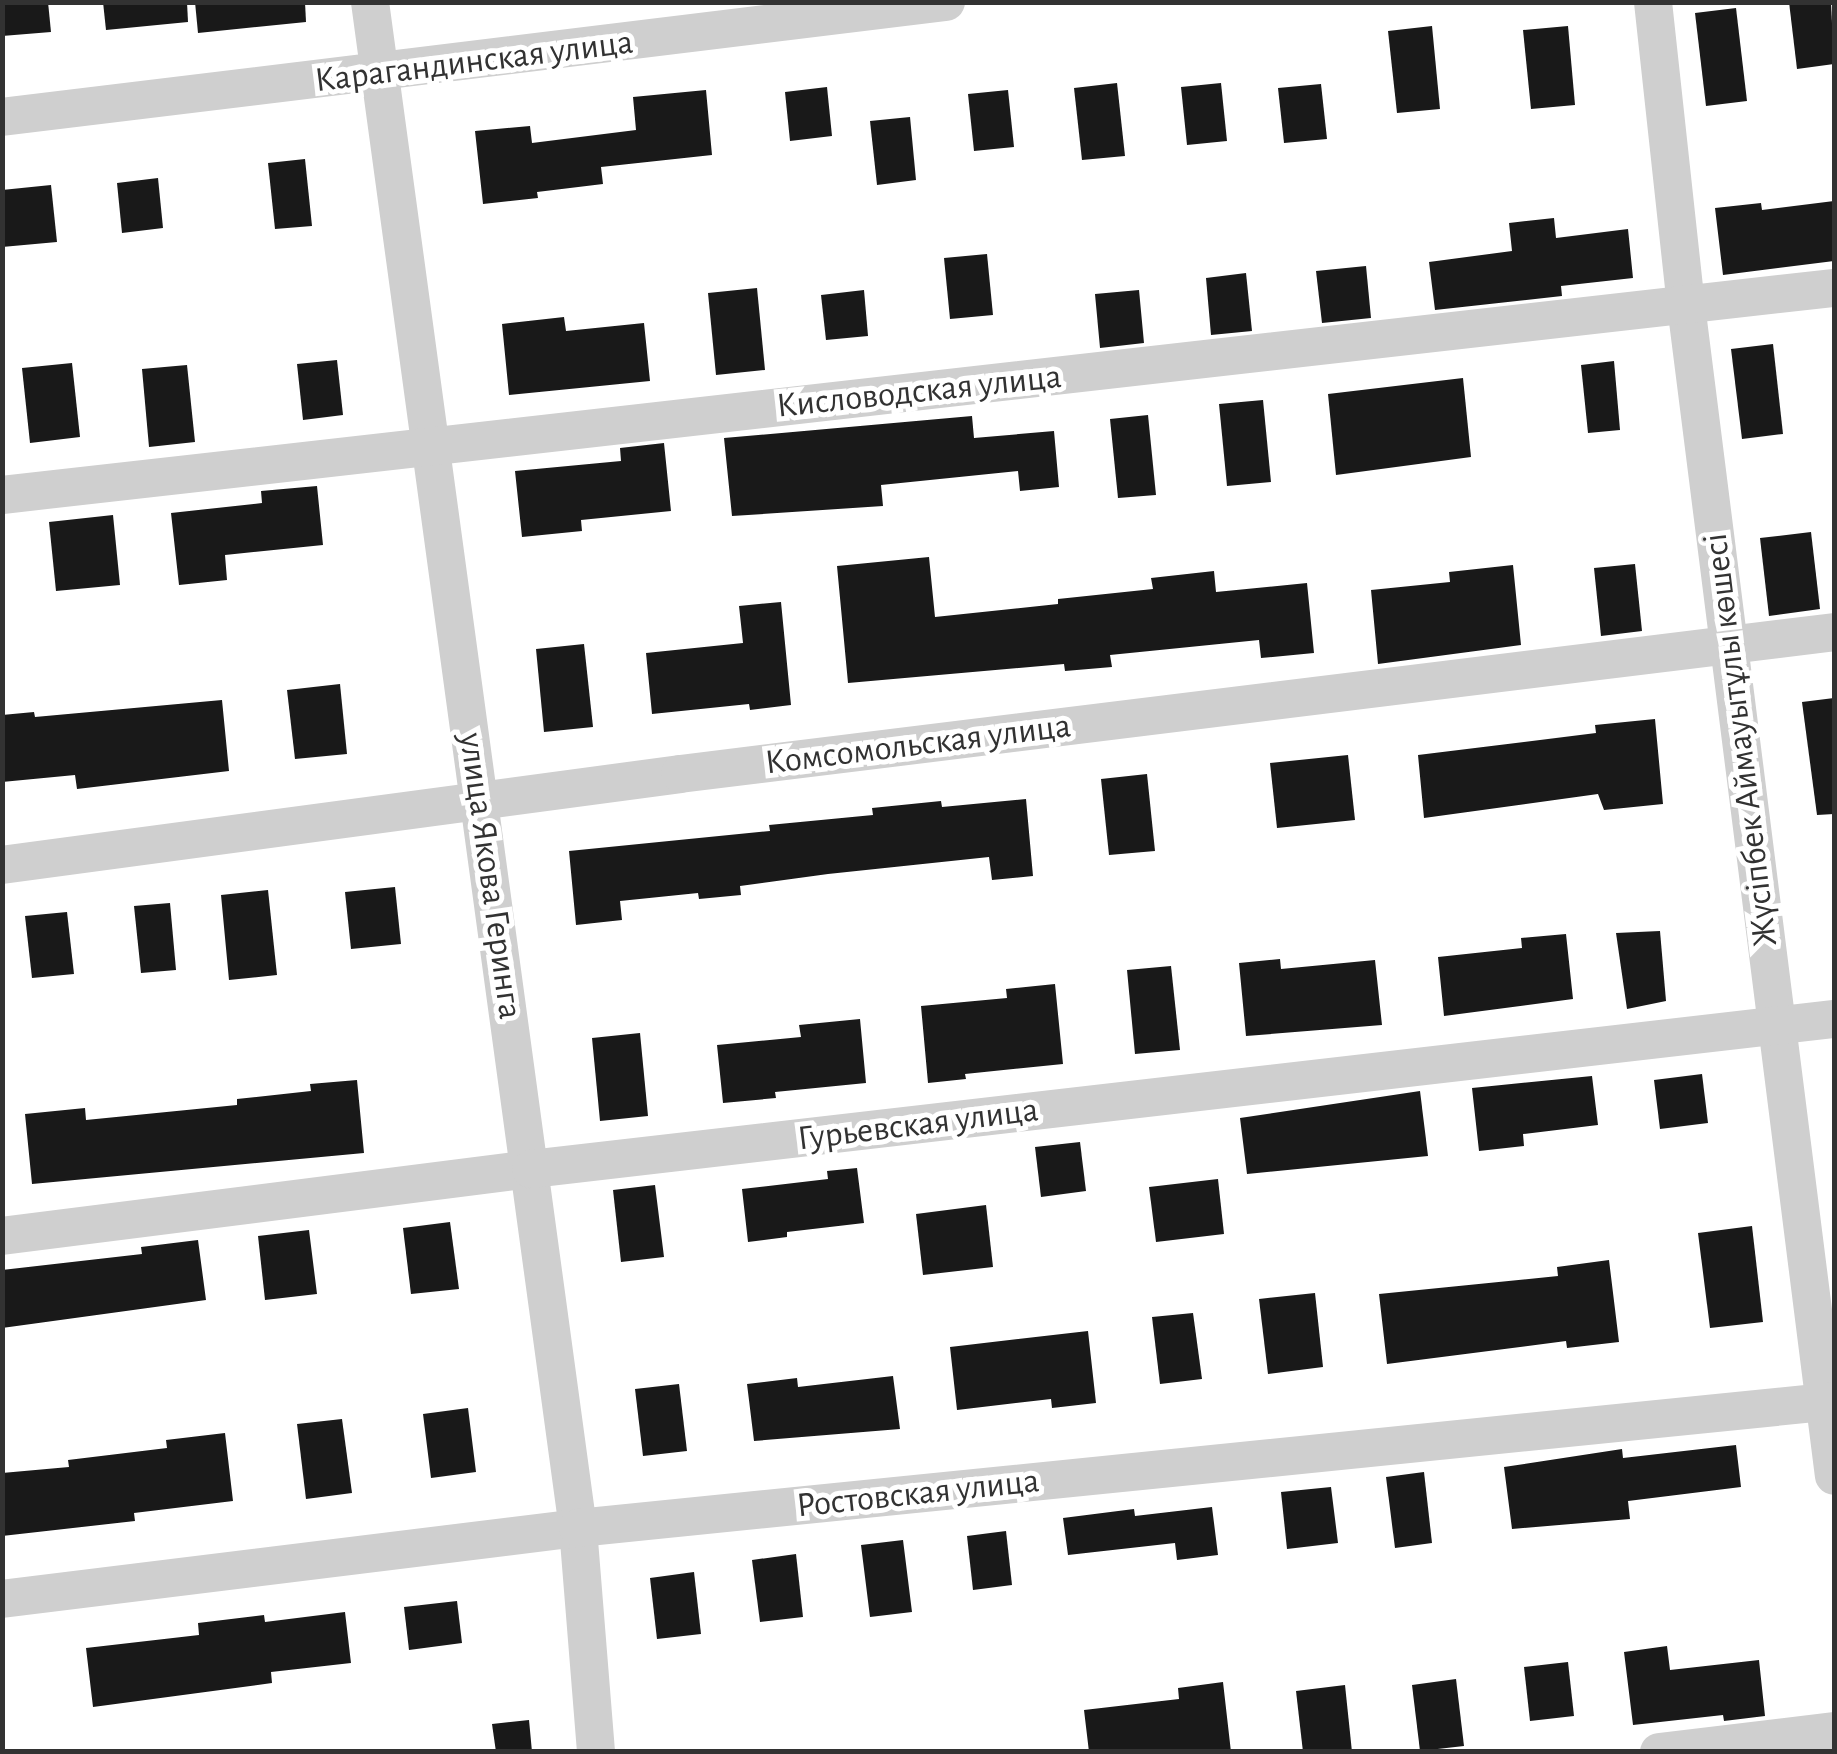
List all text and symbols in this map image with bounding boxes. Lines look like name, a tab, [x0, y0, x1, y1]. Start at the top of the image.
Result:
street label: Карагандинская улица	[312, 22, 636, 102]
street label: Кисловодская улица	[774, 356, 1064, 428]
street label: Жүсіпбек Аймауытұлы көшесі	[1695, 531, 1787, 949]
street label: Комсомольская улица	[763, 705, 1073, 785]
street label: улица Якова Геринга	[449, 730, 531, 1022]
street label: Гурьевская улица	[795, 1089, 1041, 1161]
street label: Ростовская улица	[795, 1460, 1041, 1528]

